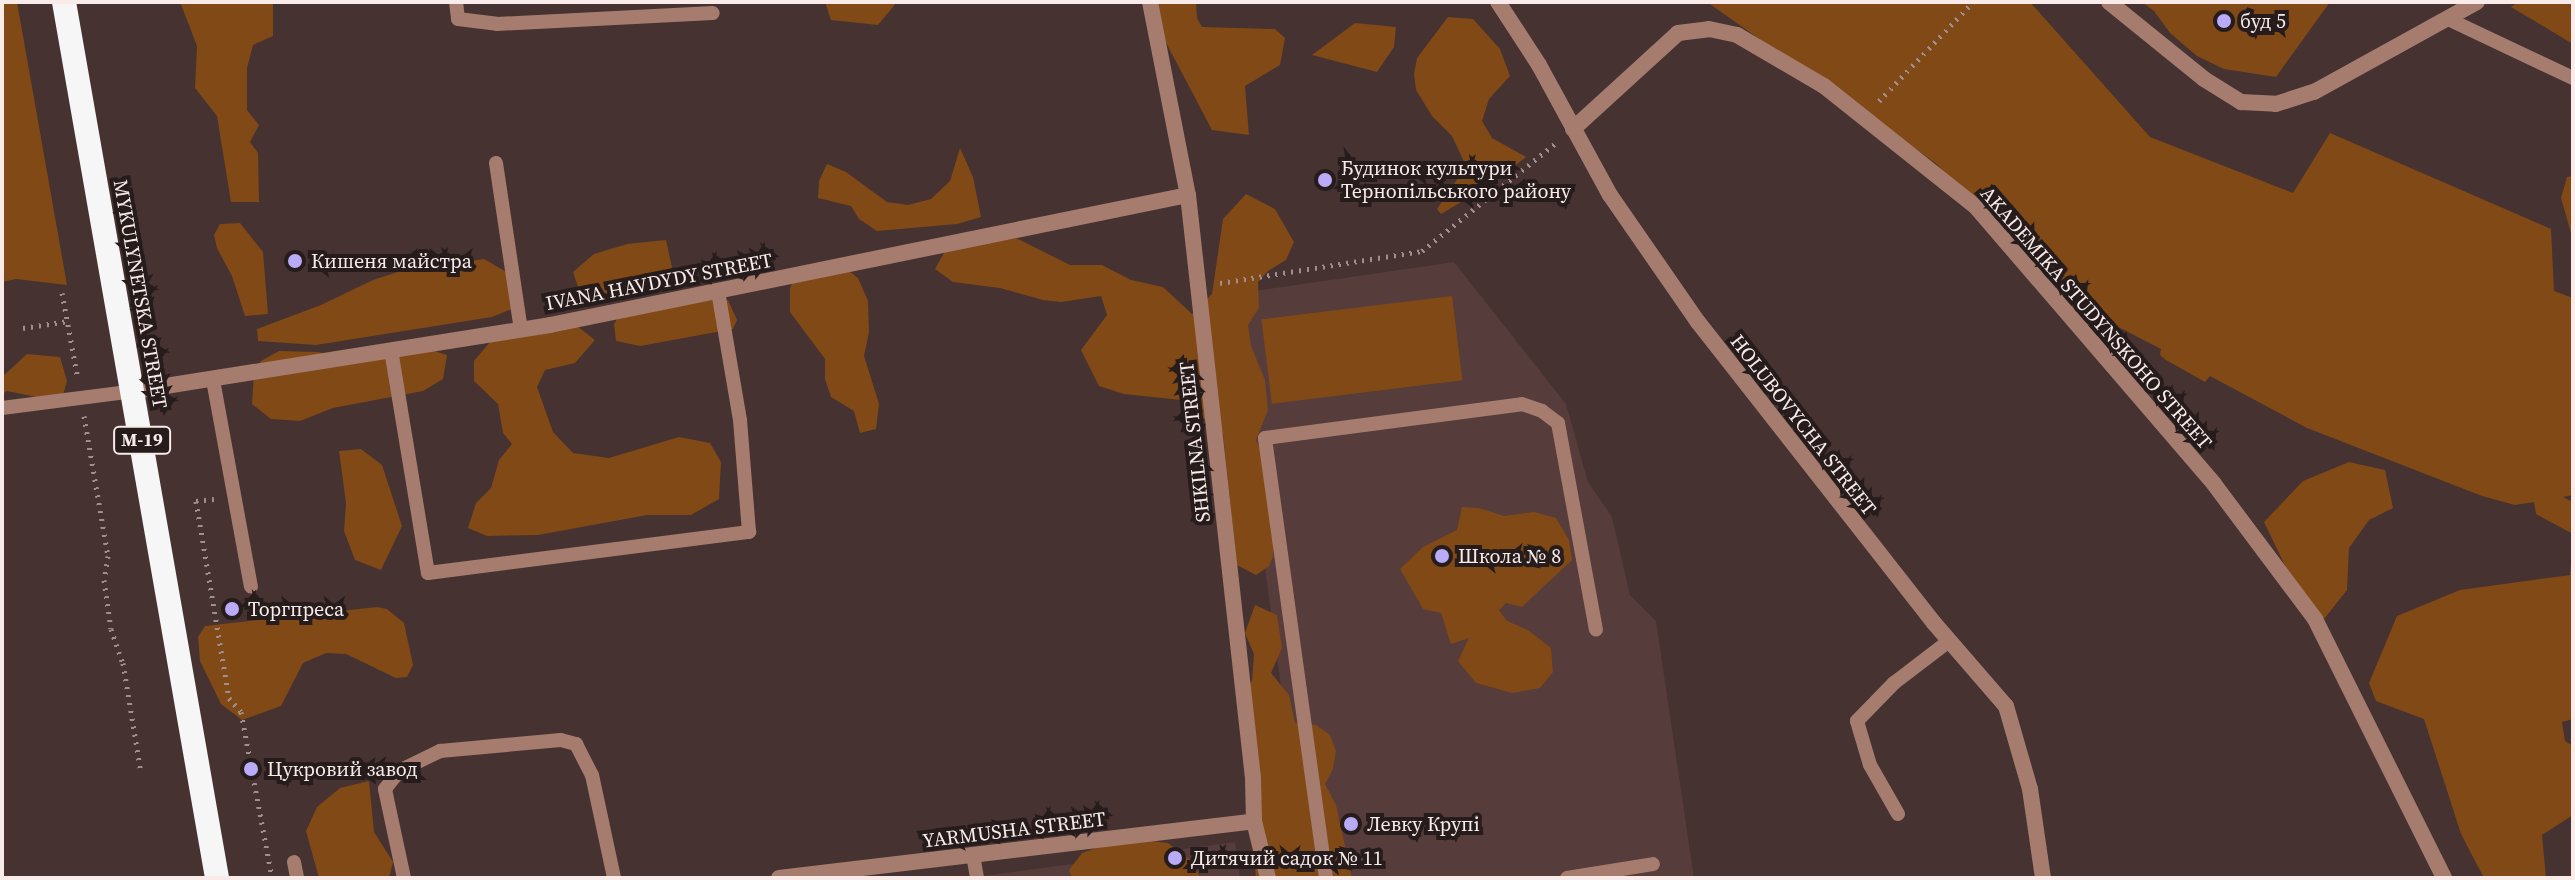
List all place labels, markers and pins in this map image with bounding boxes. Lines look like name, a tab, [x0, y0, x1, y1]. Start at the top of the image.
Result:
place label: буд 5	[2240, 9, 2286, 33]
marker: буд 5	[2215, 12, 2233, 30]
place label: Будинок культури Тернопільського району	[1341, 156, 1571, 203]
marker: Будинок культури Тернопільського району	[1316, 171, 1334, 189]
place label: Кишеня майстра	[311, 249, 472, 273]
marker: Кишеня майстра	[286, 252, 304, 270]
place label: Школа № 8	[1458, 544, 1561, 568]
marker: Школа № 8	[1433, 547, 1451, 565]
place label: Торгпреса	[248, 597, 344, 621]
marker: Торгпреса	[223, 600, 241, 618]
place label: Цукровий завод	[267, 757, 418, 781]
marker: Цукровий завод	[242, 760, 260, 778]
place label: Левку Крупі	[1367, 812, 1480, 836]
marker: Левку Крупі	[1342, 815, 1360, 833]
place label: Дитячий садок № 11	[1191, 846, 1383, 870]
marker: Дитячий садок № 11	[1166, 849, 1184, 867]

